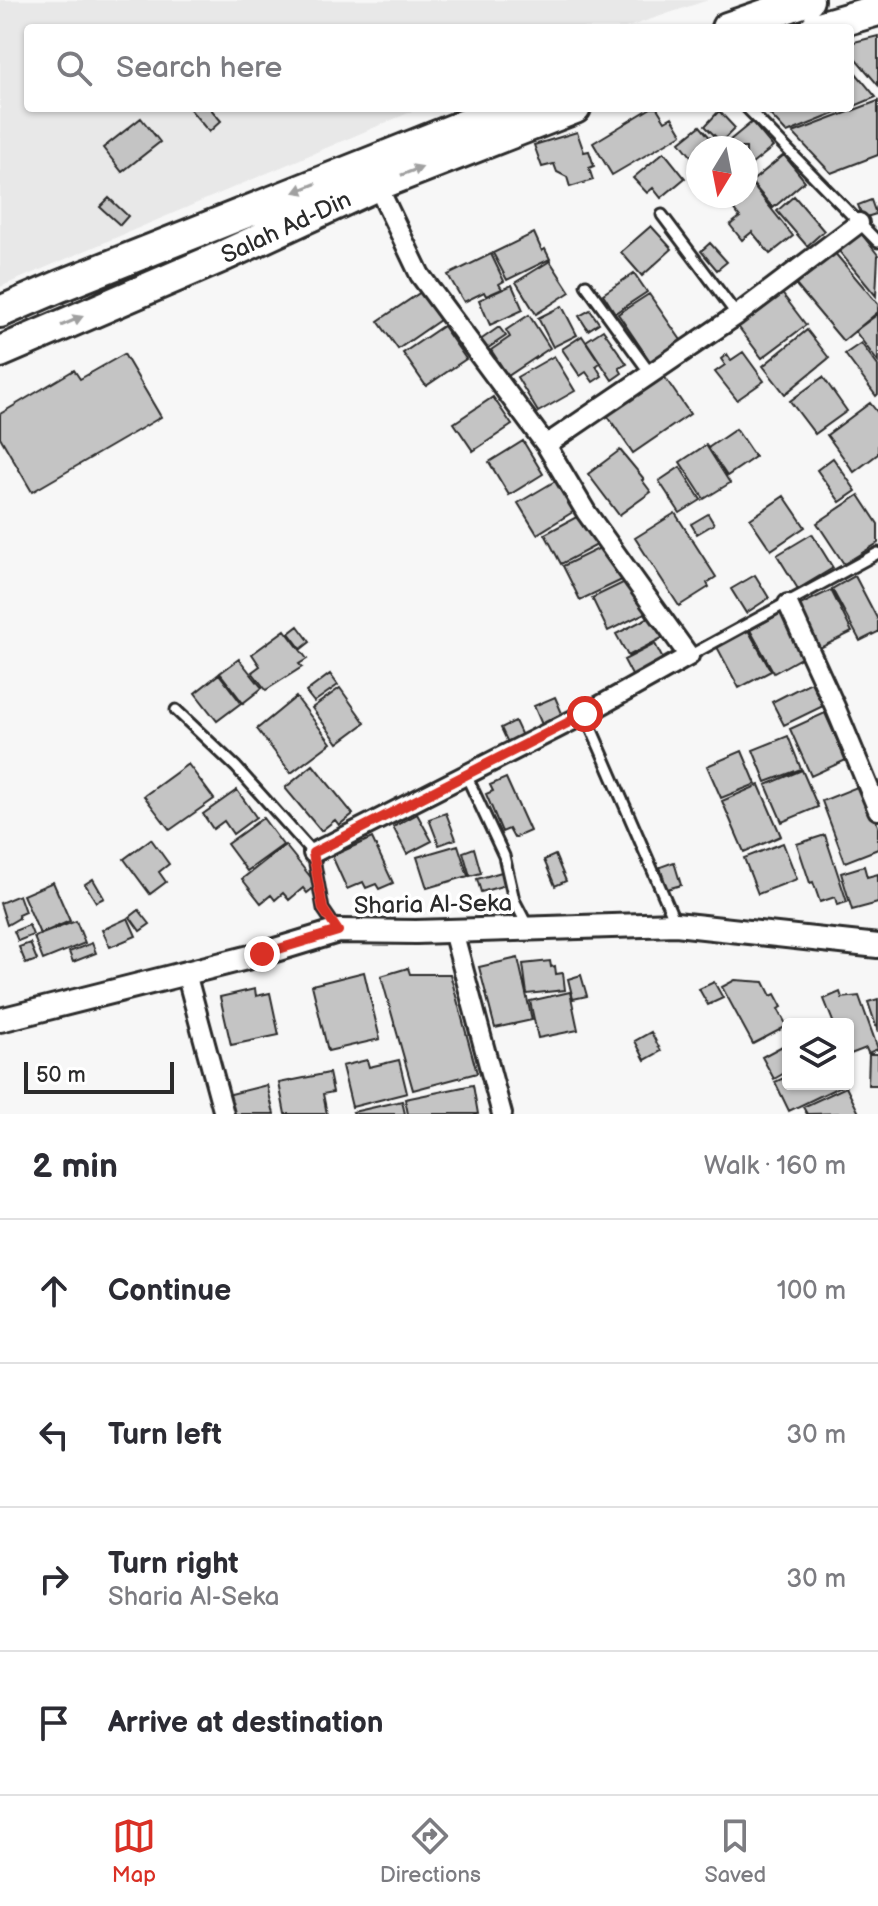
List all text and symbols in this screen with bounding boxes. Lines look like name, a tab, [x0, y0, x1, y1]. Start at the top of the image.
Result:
search box	[24, 24, 854, 112]
icon: search	[52, 46, 96, 90]
text: Search here	[116, 50, 282, 86]
north arrow	[686, 136, 758, 208]
one-way arrow	[400, 164, 424, 177]
one-way arrow	[293, 181, 317, 194]
street label: Salah Ad-Din	[217, 185, 356, 270]
one-way arrow	[60, 315, 83, 328]
route start	[567, 696, 603, 732]
street label: Sharia Al-Seka	[354, 889, 512, 920]
route end	[244, 936, 280, 972]
map controls	[782, 1018, 854, 1090]
button: layers	[782, 1018, 854, 1090]
scale bar	[24, 1058, 174, 1094]
text: 50 m	[36, 1062, 86, 1089]
text: 2 min	[32, 1146, 118, 1187]
text: Walk · 160 m	[704, 1151, 846, 1182]
icon: ahead	[32, 1269, 76, 1313]
text: Continue	[108, 1273, 231, 1309]
text: 100 m	[777, 1276, 846, 1307]
icon: left	[32, 1413, 76, 1457]
text: Turn left	[108, 1417, 222, 1453]
text: 30 m	[786, 1420, 846, 1451]
text: Turn right	[108, 1546, 239, 1582]
icon: right	[32, 1557, 76, 1601]
text: 30 m	[786, 1564, 846, 1595]
text: Sharia Al-Seka	[108, 1582, 279, 1613]
icon: arrive	[32, 1701, 76, 1745]
text: Arrive at destination	[108, 1705, 384, 1741]
tab: Map	[112, 1814, 156, 1889]
tab: Directions	[380, 1814, 481, 1889]
tab: Saved	[704, 1814, 766, 1889]

